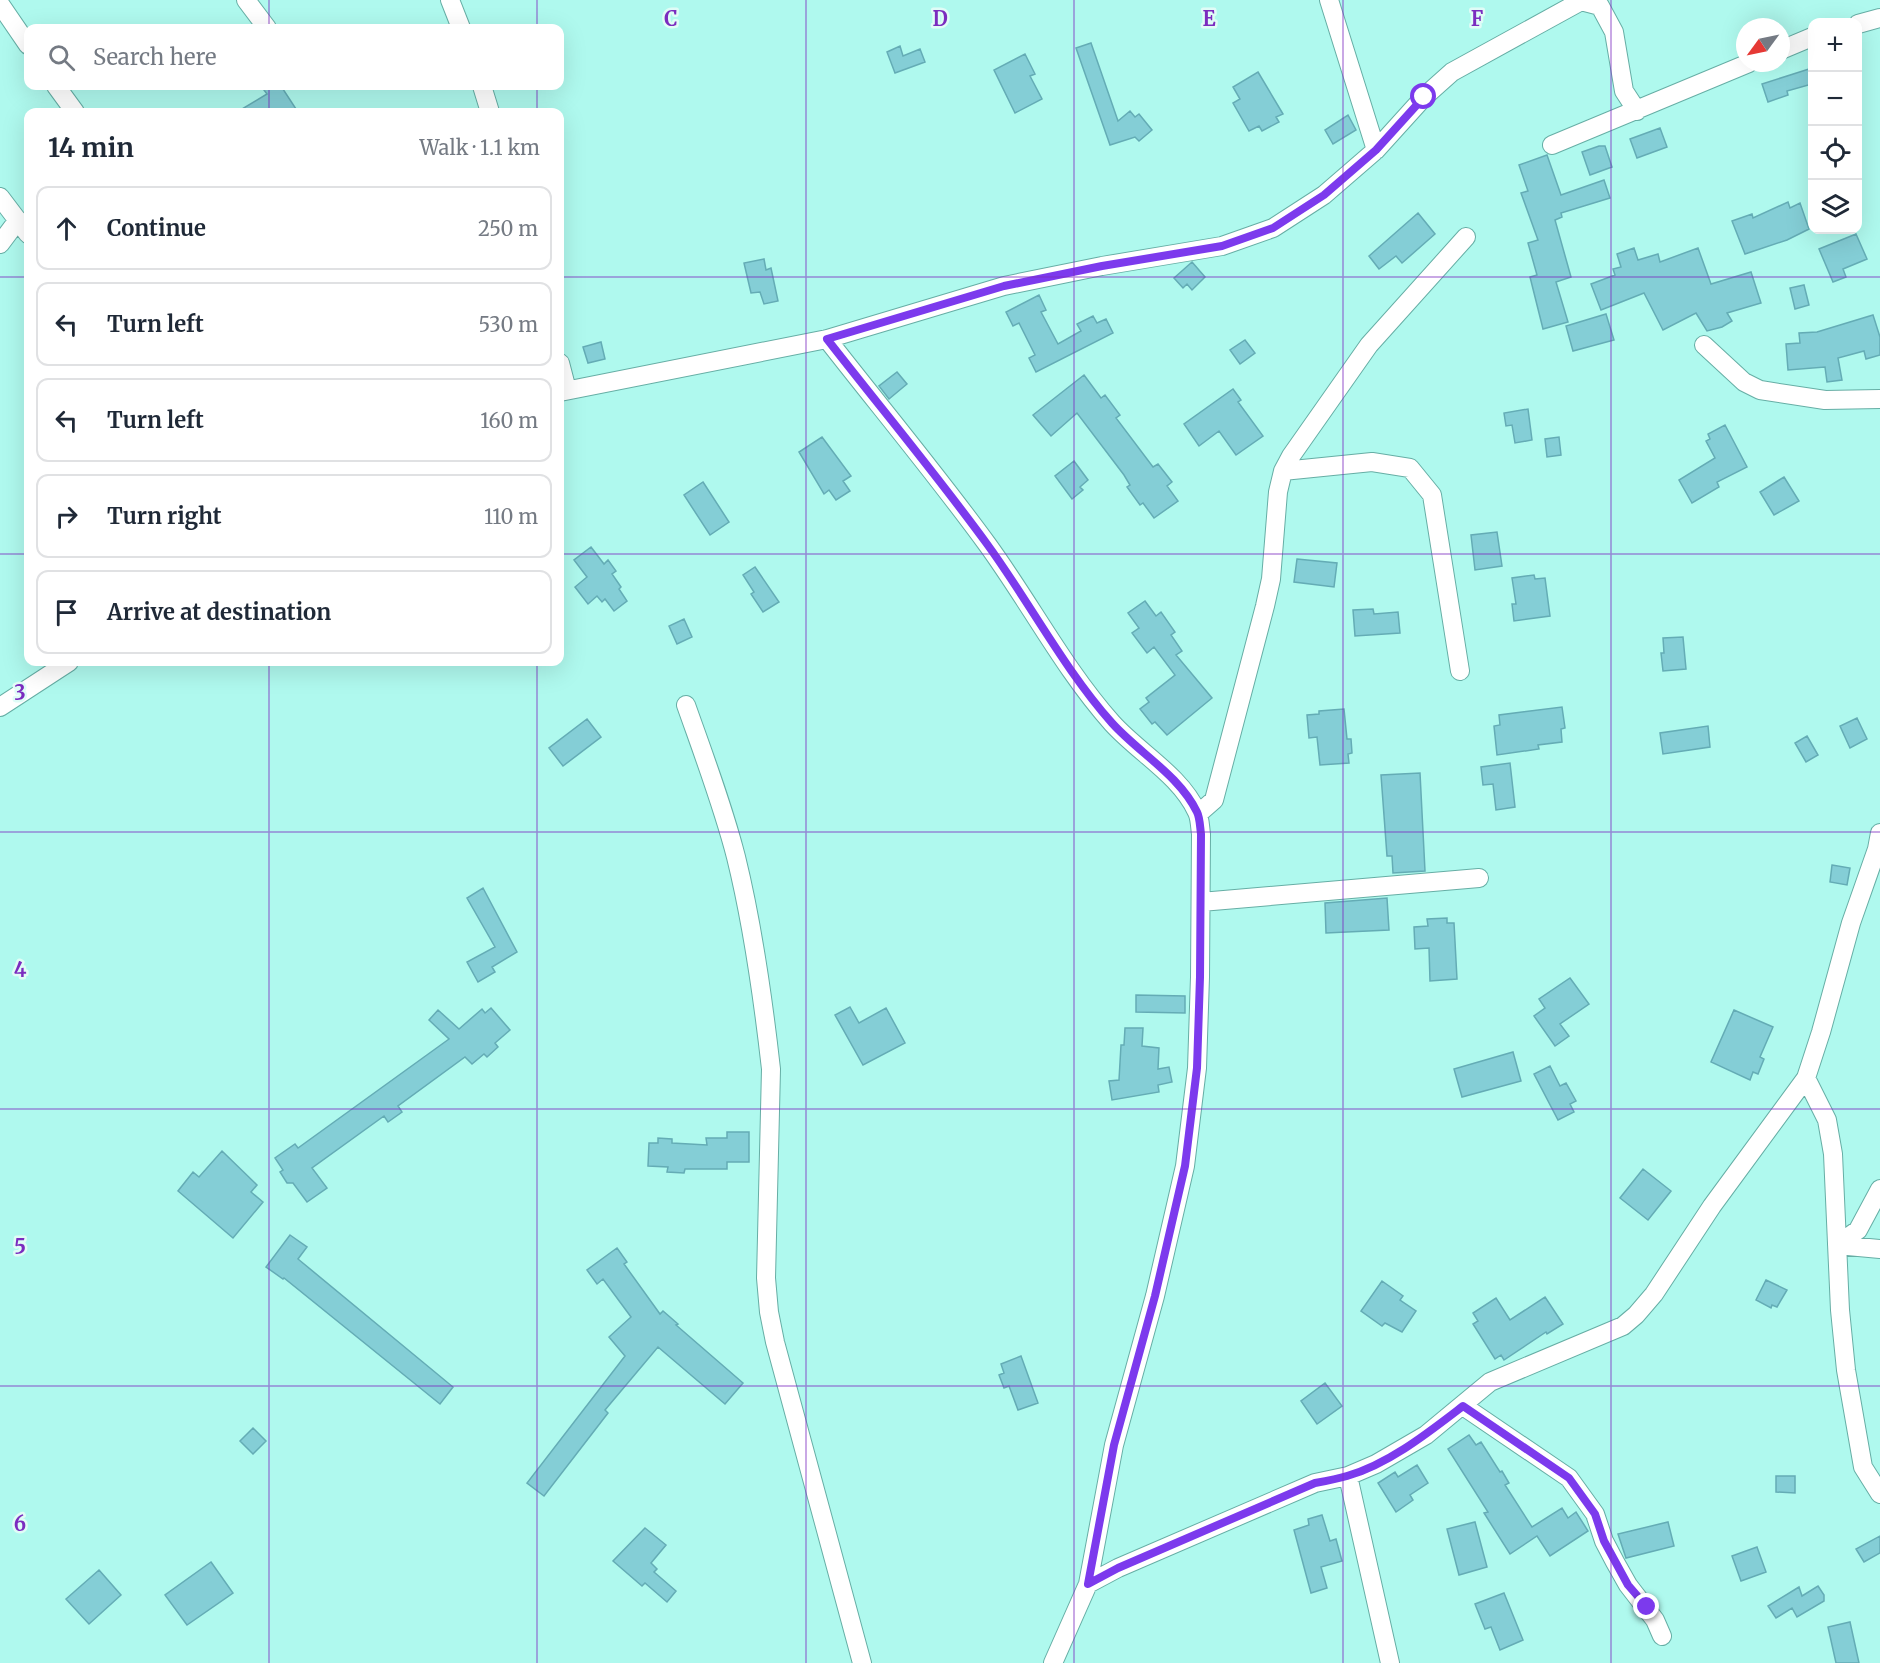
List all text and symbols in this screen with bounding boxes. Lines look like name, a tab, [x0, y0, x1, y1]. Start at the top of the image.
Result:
text: C	[664, 6, 678, 31]
text: D	[932, 6, 948, 31]
text: E	[1202, 6, 1216, 31]
text: F	[1471, 6, 1484, 31]
north arrow	[1736, 18, 1790, 72]
map controls	[1808, 18, 1862, 234]
button: +	[1808, 18, 1862, 72]
search box	[24, 24, 564, 90]
icon: search	[45, 41, 78, 74]
text: Search here	[93, 43, 216, 71]
button: −	[1808, 72, 1862, 126]
route start	[1410, 83, 1436, 109]
button: locate	[1808, 126, 1862, 180]
text: 14 min	[48, 131, 134, 164]
text: Walk · 1.1 km	[419, 135, 540, 160]
button: layers	[1808, 180, 1862, 234]
icon: ahead	[50, 212, 83, 245]
text: Continue	[107, 214, 206, 242]
text: 250 m	[478, 216, 538, 241]
icon: left	[50, 308, 83, 341]
text: Turn left	[107, 310, 204, 338]
text: 530 m	[479, 312, 538, 337]
icon: left	[50, 404, 83, 437]
text: Turn left	[107, 406, 204, 434]
text: 160 m	[480, 408, 538, 433]
icon: right	[50, 500, 83, 533]
text: Turn right	[107, 502, 221, 530]
text: 110 m	[484, 504, 538, 529]
icon: arrive	[50, 596, 83, 629]
text: Arrive at destination	[107, 598, 331, 626]
text: 3	[14, 680, 26, 705]
text: 4	[14, 957, 27, 982]
text: 5	[14, 1234, 26, 1259]
text: 6	[14, 1511, 26, 1536]
route end	[1633, 1593, 1659, 1619]

